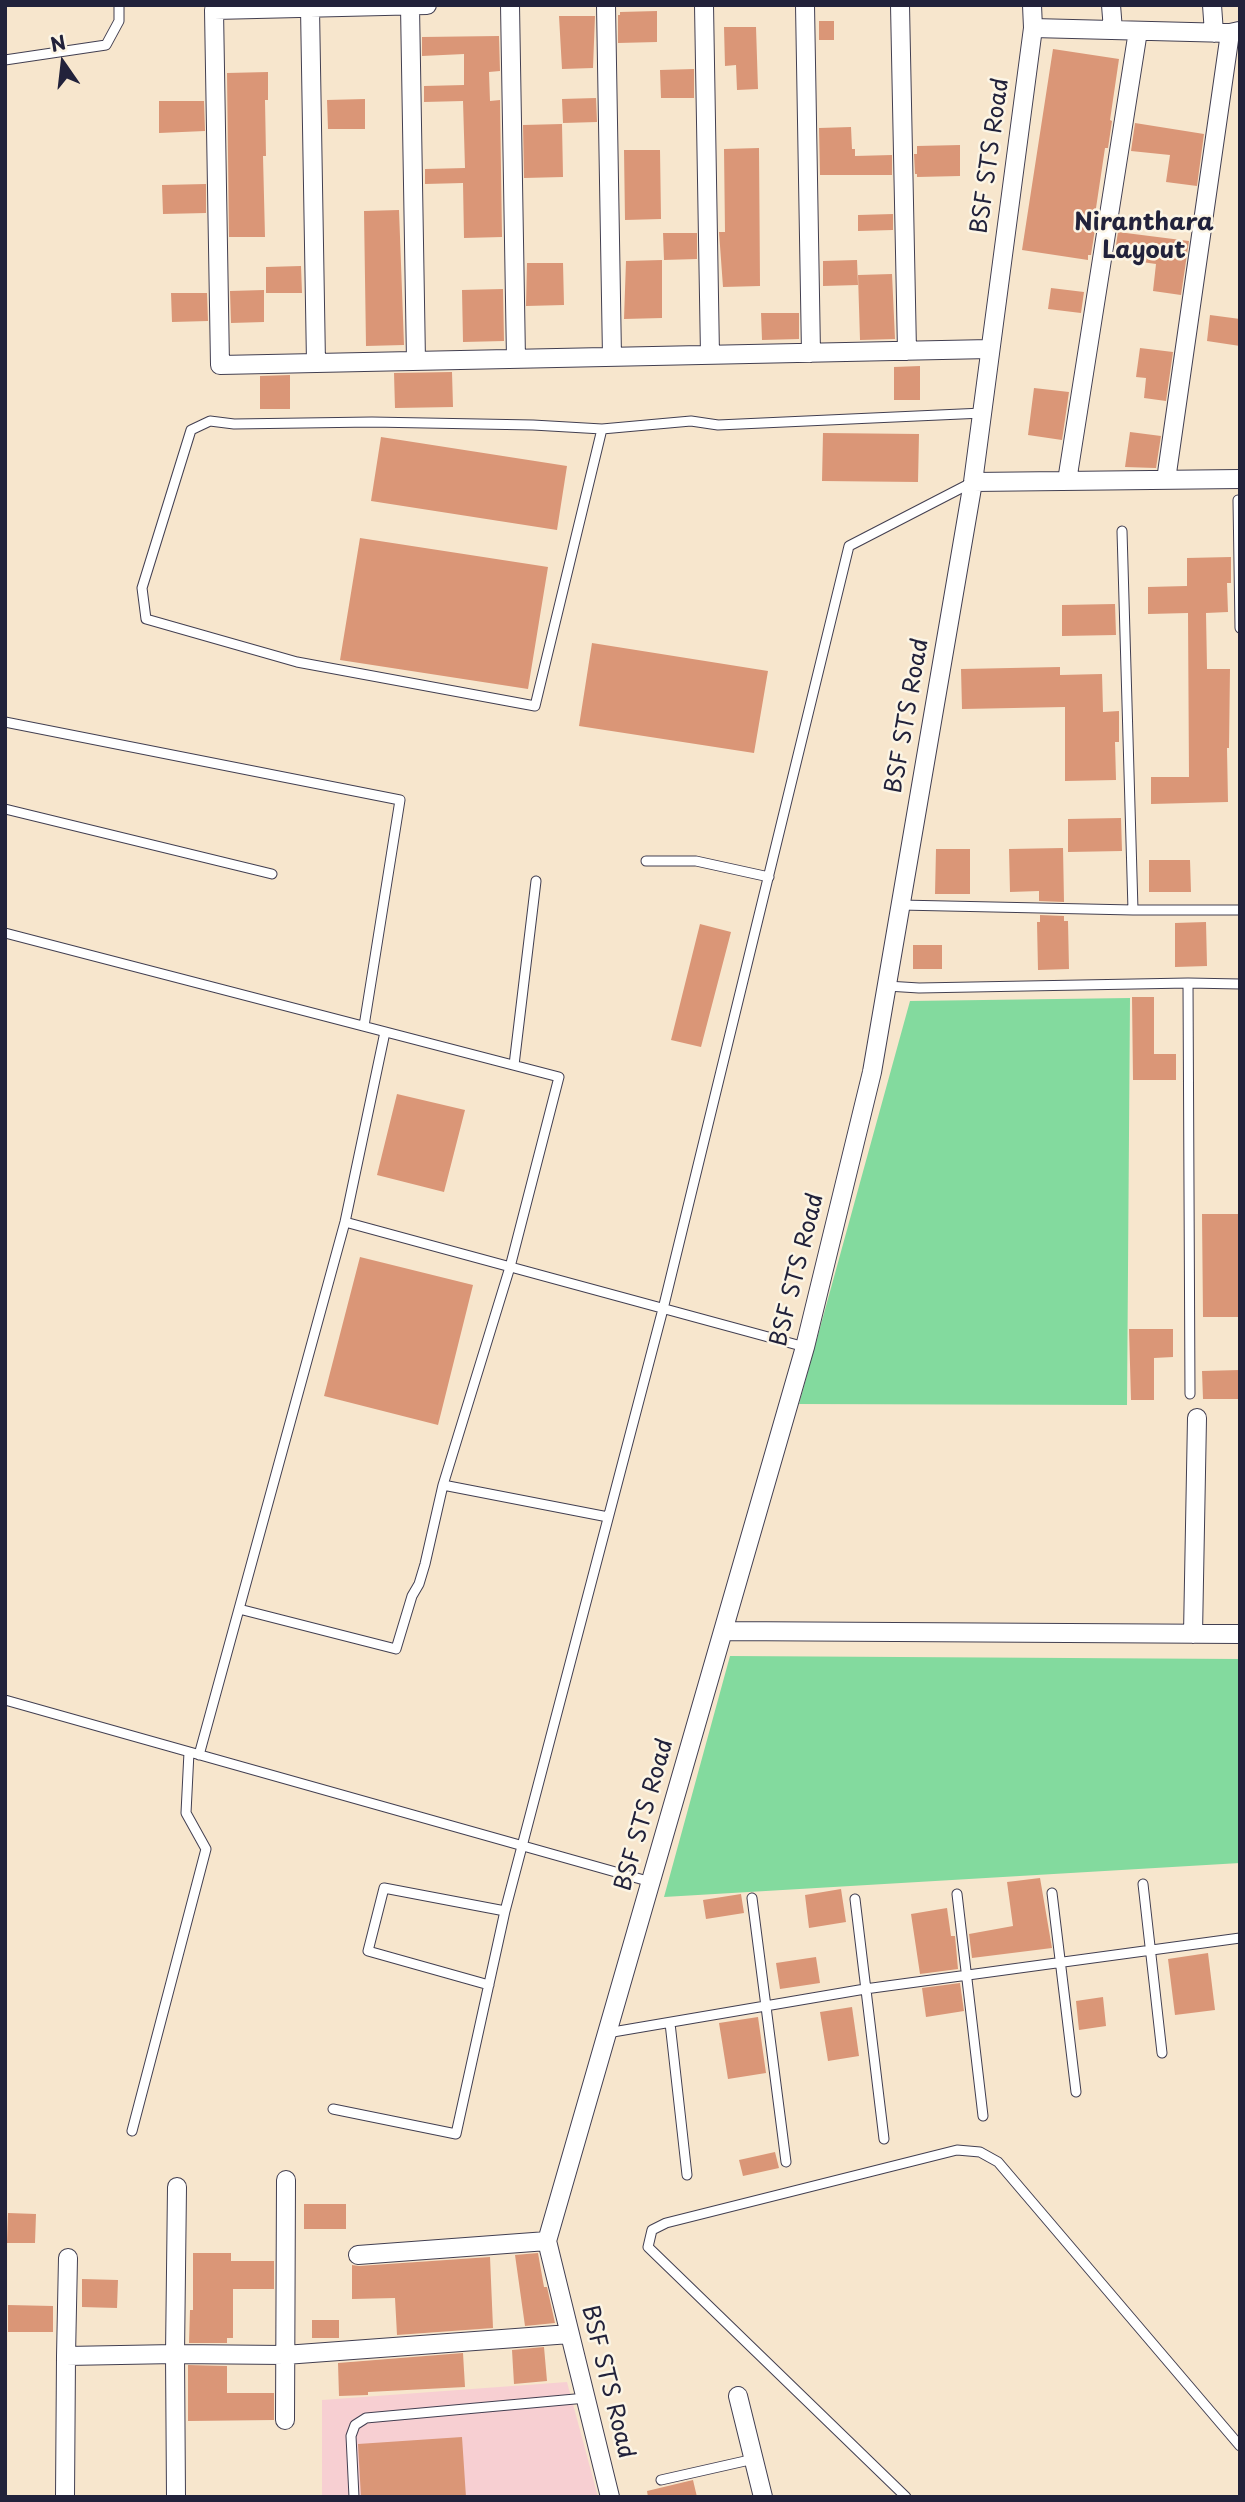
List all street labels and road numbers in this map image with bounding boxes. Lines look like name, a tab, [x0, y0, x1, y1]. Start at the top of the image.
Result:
street label: BSF STS Road	[966, 76, 1016, 236]
street label: BSF STS Road	[881, 636, 935, 796]
street label: BSF STS Road	[766, 1191, 830, 1349]
street label: BSF STS Road	[610, 1736, 680, 1894]
street label: BSF STS Road	[575, 2303, 639, 2461]

